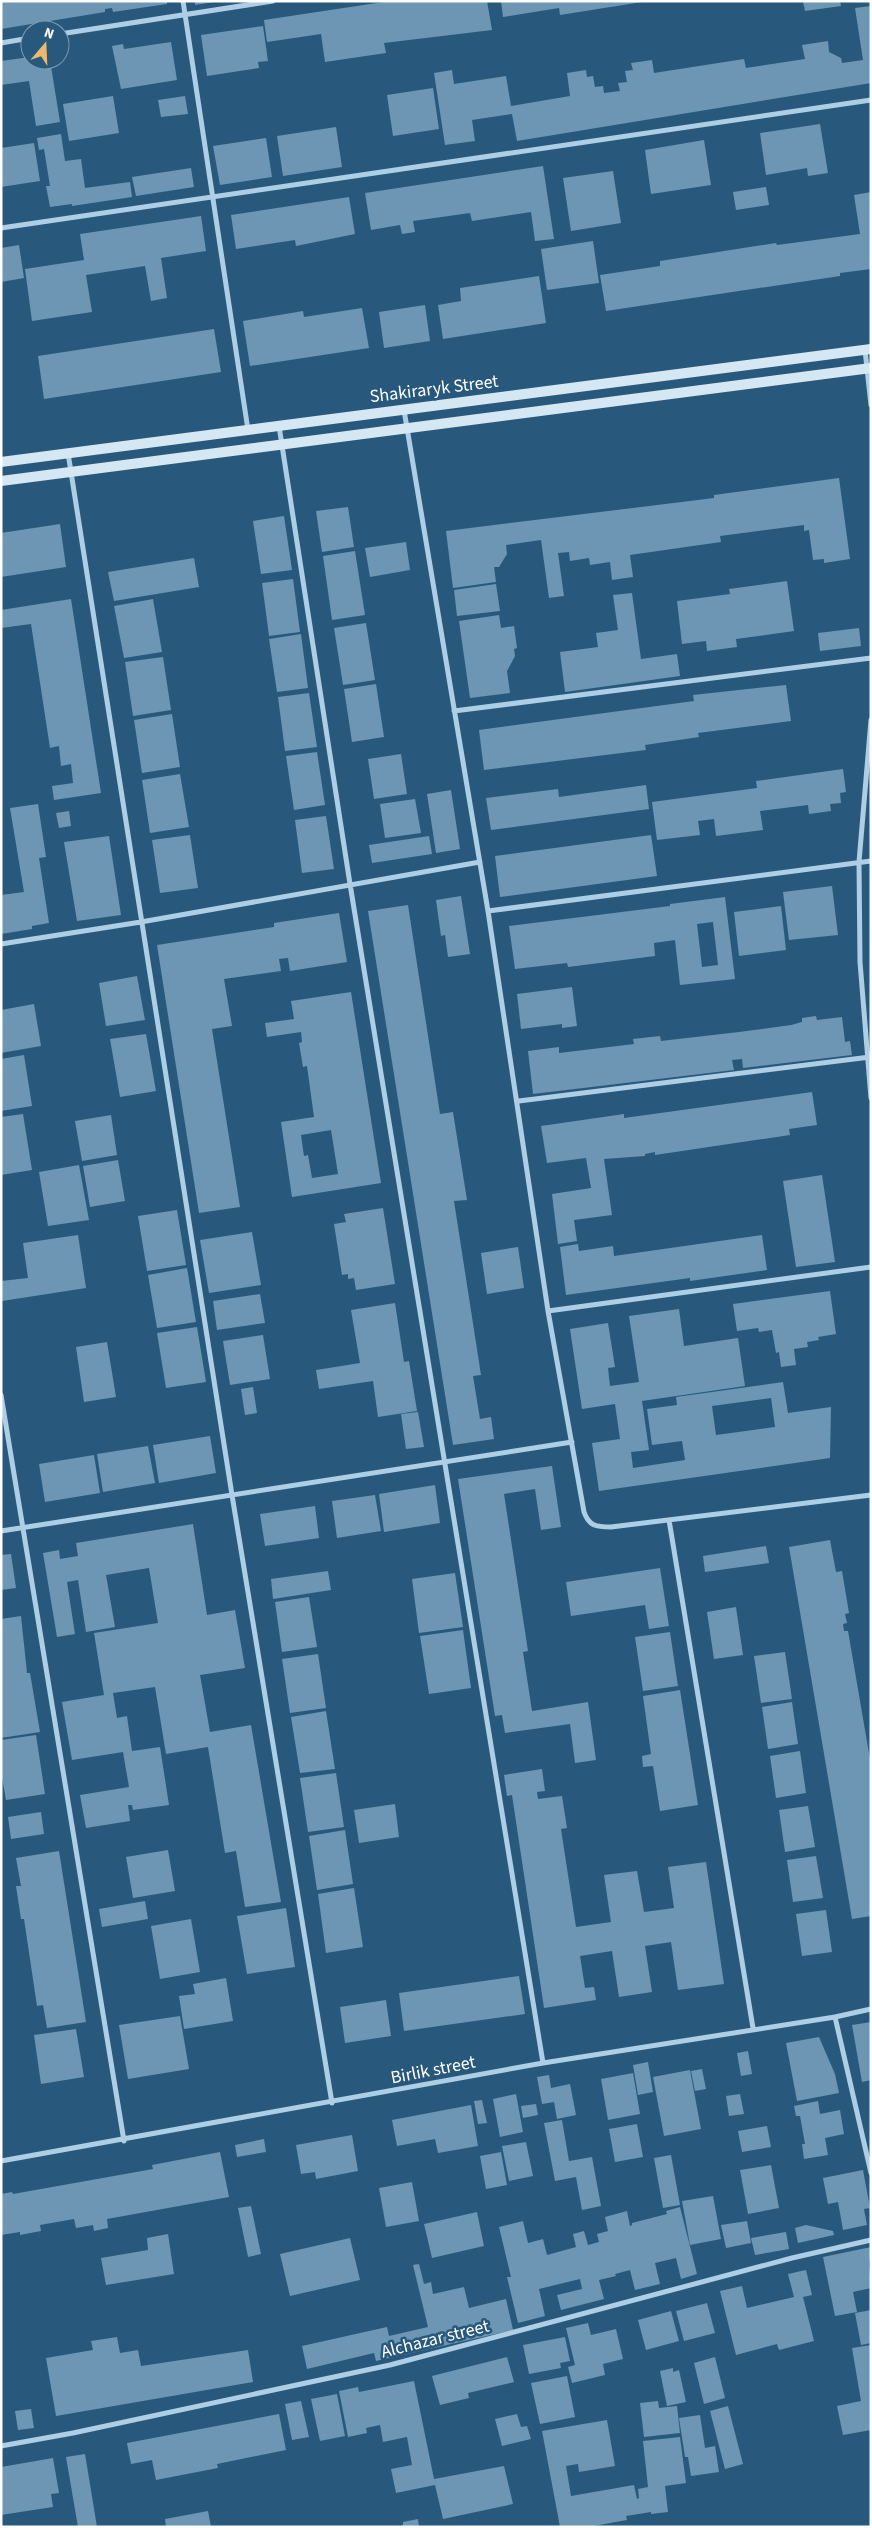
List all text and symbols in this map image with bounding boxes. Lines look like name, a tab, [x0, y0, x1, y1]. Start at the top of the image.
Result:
north arrow	[20, 20, 70, 70]
text: N	[41, 23, 57, 45]
street label: Shakiraryk Street	[368, 369, 500, 409]
street label: Birlik street	[388, 2050, 478, 2090]
street label: Alchazar street	[378, 2313, 492, 2365]

